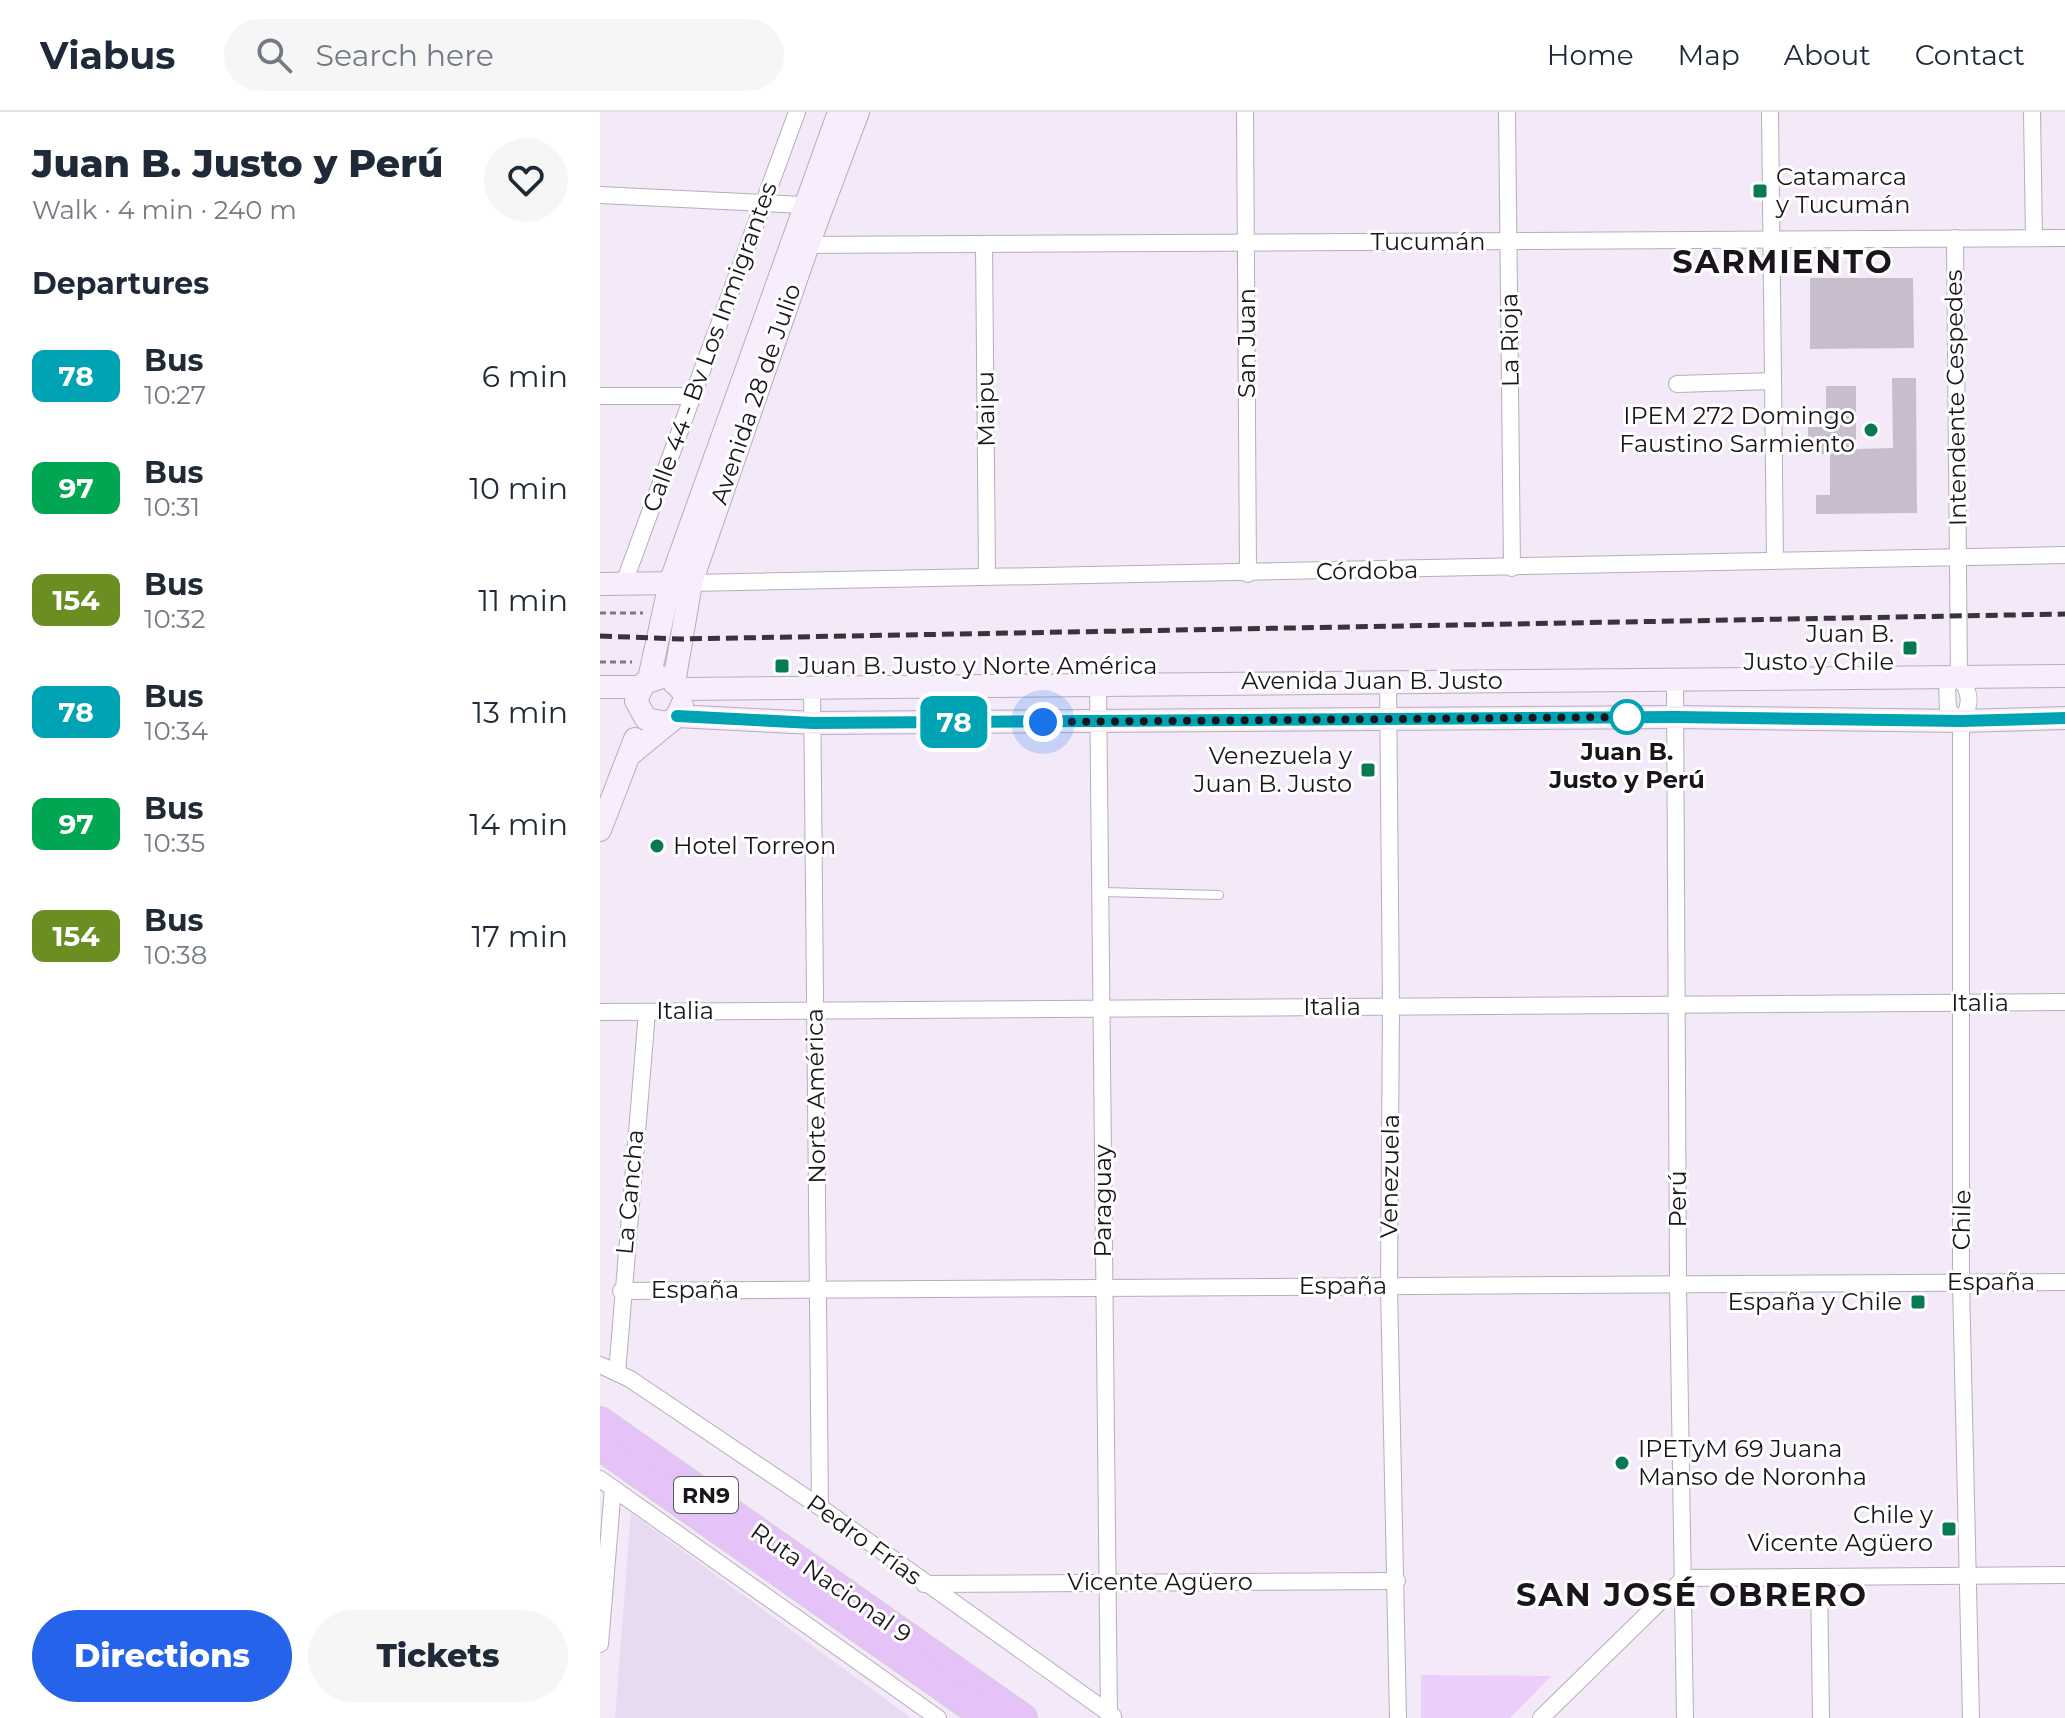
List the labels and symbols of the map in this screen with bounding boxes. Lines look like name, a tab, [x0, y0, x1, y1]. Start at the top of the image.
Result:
place label: Catamarca y Tucumán	[1775, 162, 1910, 219]
street label: Calle 44 - Bv Los Inmigrantes	[636, 178, 783, 516]
marker: Catamarca y Tucumán	[1751, 182, 1769, 200]
street label: Tucumán	[1370, 227, 1486, 256]
district label: SARMIENTO	[1672, 242, 1894, 281]
street label: Intendente Cespedes	[1939, 270, 1972, 526]
street label: Avenida 28 de Julio	[704, 280, 807, 508]
street label: San Juan	[1232, 288, 1261, 398]
street label: La Rioja	[1494, 293, 1525, 387]
street label: Maipu	[970, 371, 1001, 447]
place label: IPEM 272 Domingo Faustino Sarmiento	[1619, 401, 1855, 458]
marker: IPEM 272 Domingo Faustino Sarmiento	[1862, 421, 1880, 439]
street label: Córdoba	[1315, 555, 1418, 586]
place label: Juan B. Justo y Chile	[1743, 619, 1894, 676]
marker: Juan B. Justo y Chile	[1901, 639, 1919, 657]
place label: Juan B. Justo y Norte América	[797, 651, 1157, 680]
marker: Juan B. Justo y Norte América	[773, 657, 791, 675]
street label: Avenida Juan B. Justo	[1241, 666, 1503, 695]
line badge: 78	[918, 696, 990, 748]
marker: Juan B. Justo y Perú	[1610, 700, 1644, 734]
your location	[1023, 702, 1063, 742]
place label: Juan B. Justo y Perú	[1548, 737, 1705, 794]
place label: Venezuela y Juan B. Justo	[1193, 741, 1352, 798]
marker: Venezuela y Juan B. Justo	[1359, 761, 1377, 779]
place label: Hotel Torreon	[673, 831, 836, 860]
marker: Hotel Torreon	[648, 837, 666, 855]
street label: Italia	[1951, 988, 2009, 1017]
street label: Italia	[1303, 992, 1361, 1021]
street label: Italia	[656, 996, 714, 1025]
street label: Norte América	[799, 1008, 832, 1184]
street label: Venezuela	[1374, 1114, 1405, 1238]
street label: La Cancha	[610, 1128, 649, 1256]
street label: Paraguay	[1088, 1144, 1117, 1258]
street label: Perú	[1663, 1170, 1692, 1228]
street label: Chile	[1946, 1189, 1977, 1251]
street label: España	[1947, 1267, 2035, 1296]
street label: España	[1299, 1271, 1387, 1300]
street label: España	[651, 1275, 739, 1304]
place label: España y Chile	[1727, 1287, 1902, 1316]
marker: España y Chile	[1909, 1293, 1927, 1311]
place label: IPETyM 69 Juana Manso de Noronha	[1638, 1434, 1867, 1491]
marker: IPETyM 69 Juana Manso de Noronha	[1613, 1454, 1631, 1472]
road number: RN9	[674, 1477, 738, 1513]
street label: Pedro Frías	[801, 1488, 927, 1591]
place label: Chile y Vicente Agüero	[1748, 1500, 1933, 1557]
street label: Ruta Nacional 9	[745, 1516, 917, 1649]
marker: Chile y Vicente Agüero	[1940, 1520, 1958, 1538]
street label: Vicente Agüero	[1067, 1567, 1253, 1596]
district label: SAN JOSÉ OBRERO	[1516, 1575, 1868, 1614]

